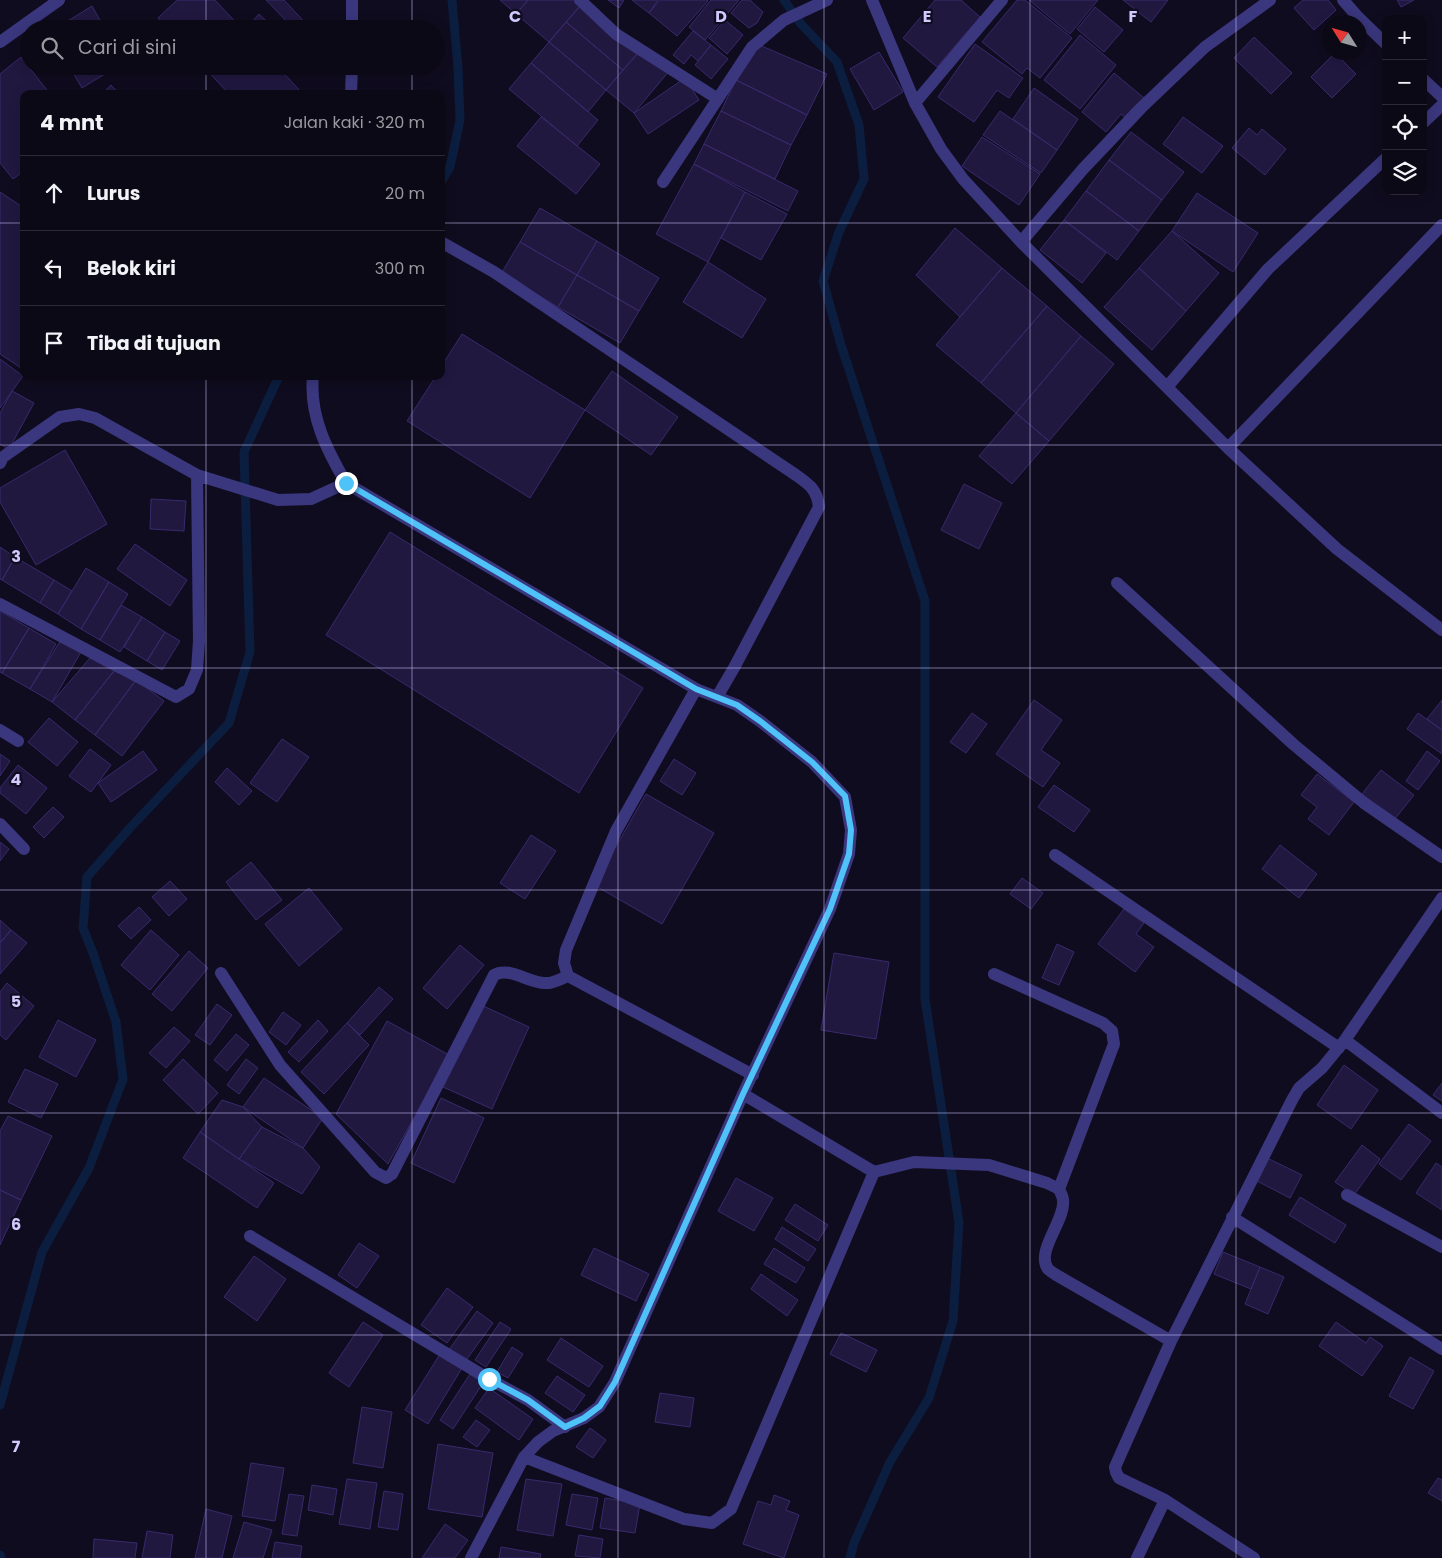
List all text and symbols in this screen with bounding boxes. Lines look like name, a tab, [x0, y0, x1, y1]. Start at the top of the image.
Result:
text: C	[509, 5, 521, 28]
text: D	[715, 5, 727, 28]
text: E	[923, 5, 931, 28]
text: F	[1129, 5, 1138, 28]
north arrow	[1322, 15, 1367, 60]
map controls	[1382, 15, 1427, 195]
button: +	[1382, 15, 1427, 60]
search box	[20, 20, 445, 75]
icon: search	[38, 34, 66, 62]
text: Cari di sini	[78, 34, 176, 61]
button: −	[1382, 60, 1427, 105]
button: locate	[1382, 105, 1427, 150]
text: 4 mnt	[40, 108, 104, 137]
text: Jalan kaki · 320 m	[284, 111, 425, 134]
button: layers	[1382, 150, 1427, 195]
icon: ahead	[40, 179, 68, 207]
text: Lurus	[87, 180, 140, 207]
text: 20 m	[385, 182, 425, 205]
icon: left	[40, 254, 68, 282]
text: Belok kiri	[87, 255, 176, 282]
text: 300 m	[375, 257, 425, 280]
icon: arrive	[40, 329, 68, 357]
text: Tiba di tujuan	[87, 330, 221, 357]
route end	[335, 472, 358, 495]
text: 3	[11, 545, 21, 568]
text: 4	[11, 768, 22, 791]
text: 5	[11, 990, 21, 1013]
text: 6	[11, 1213, 21, 1236]
route start	[478, 1368, 501, 1391]
text: 7	[12, 1435, 21, 1458]

